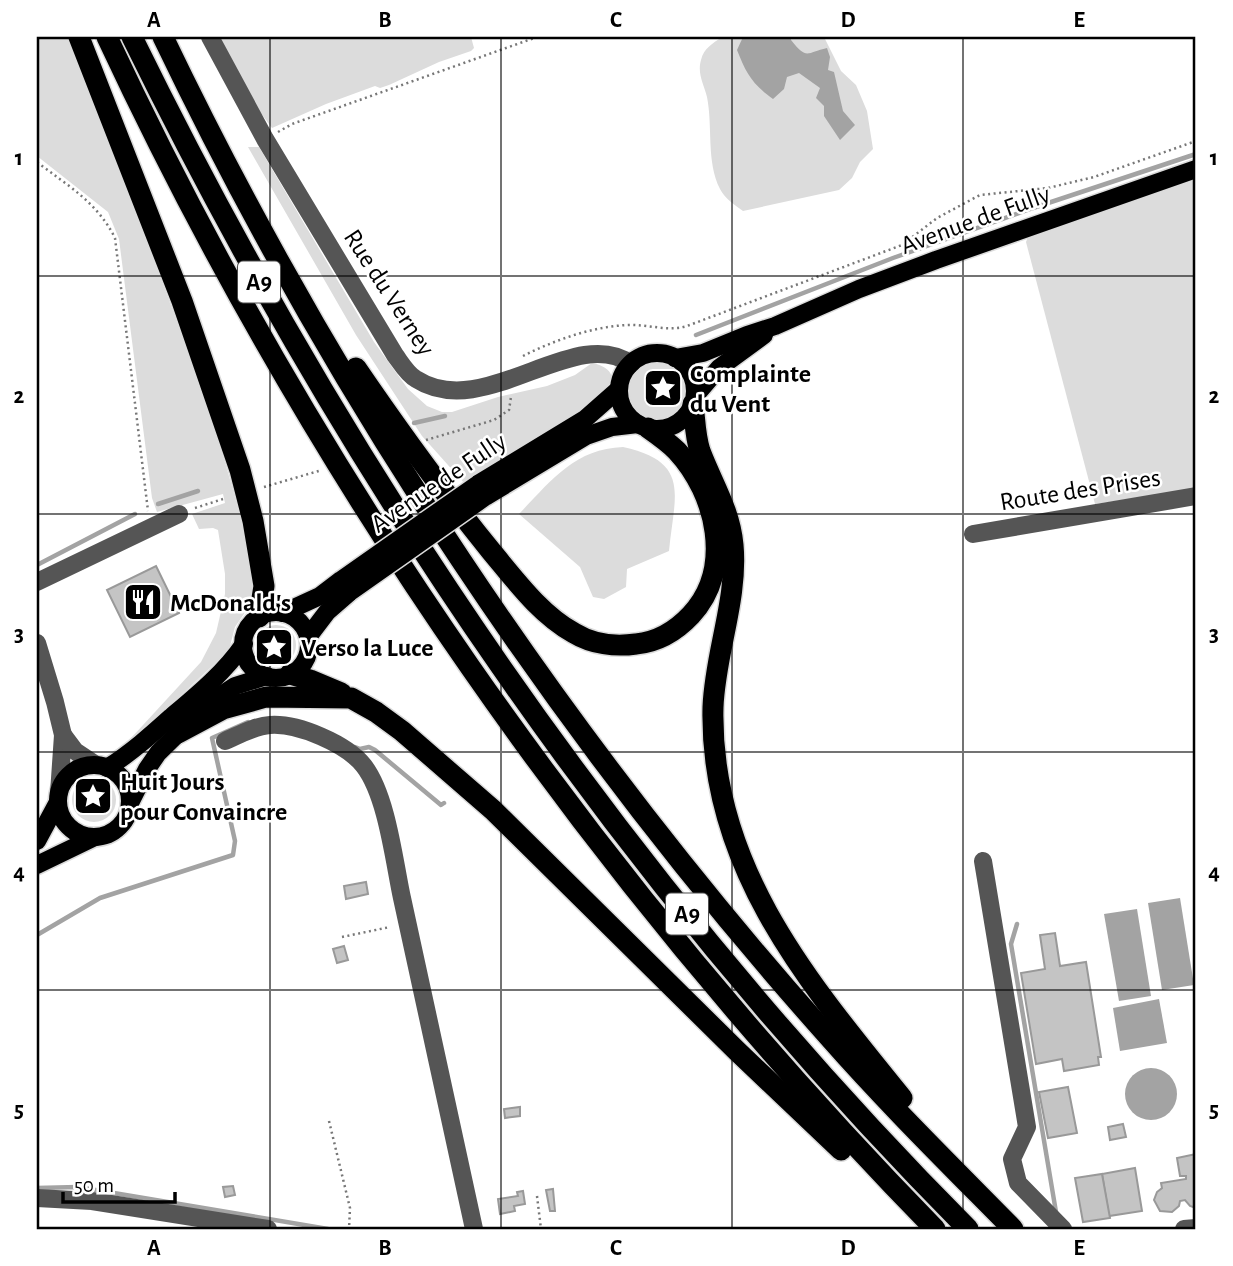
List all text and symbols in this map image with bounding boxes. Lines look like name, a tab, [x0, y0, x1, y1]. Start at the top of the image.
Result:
text: A	[147, 9, 161, 32]
text: B	[378, 9, 392, 32]
text: C	[610, 9, 622, 32]
text: D	[840, 9, 856, 32]
text: E	[1073, 9, 1085, 32]
text: 1	[15, 147, 23, 170]
text: 1	[1210, 147, 1218, 170]
street label: Avenue de Fully	[897, 181, 1054, 259]
street label: Rue du Verney	[339, 225, 440, 360]
road number: A9	[238, 262, 280, 302]
place label: Complainte du Vent	[690, 361, 811, 417]
place icon: Complainte du Vent	[642, 367, 684, 409]
text: 2	[14, 385, 25, 408]
text: 2	[1209, 385, 1220, 408]
street label: Avenue de Fully	[366, 428, 511, 538]
street label: Route des Prises	[998, 464, 1162, 516]
restaurant icon: McDonald's	[122, 581, 164, 623]
place label: McDonald's	[170, 590, 291, 616]
text: 3	[14, 623, 24, 646]
text: 3	[1209, 623, 1219, 646]
place icon: Verso la Luce	[253, 626, 295, 668]
place label: Verso la Luce	[301, 635, 434, 661]
place label: Huit Jours pour Convaincre	[120, 769, 287, 825]
place icon: Huit Jours pour Convaincre	[72, 775, 114, 817]
text: 4	[13, 861, 25, 884]
text: 4	[1208, 861, 1220, 884]
road number: A9	[666, 894, 708, 934]
text: 5	[14, 1099, 24, 1122]
text: 5	[1209, 1099, 1219, 1122]
scale bar	[63, 1161, 175, 1205]
text: 50 m	[74, 1175, 114, 1196]
text: A	[147, 1237, 161, 1260]
text: B	[378, 1237, 392, 1260]
text: C	[610, 1237, 622, 1260]
text: D	[840, 1237, 856, 1260]
text: E	[1073, 1237, 1085, 1260]

